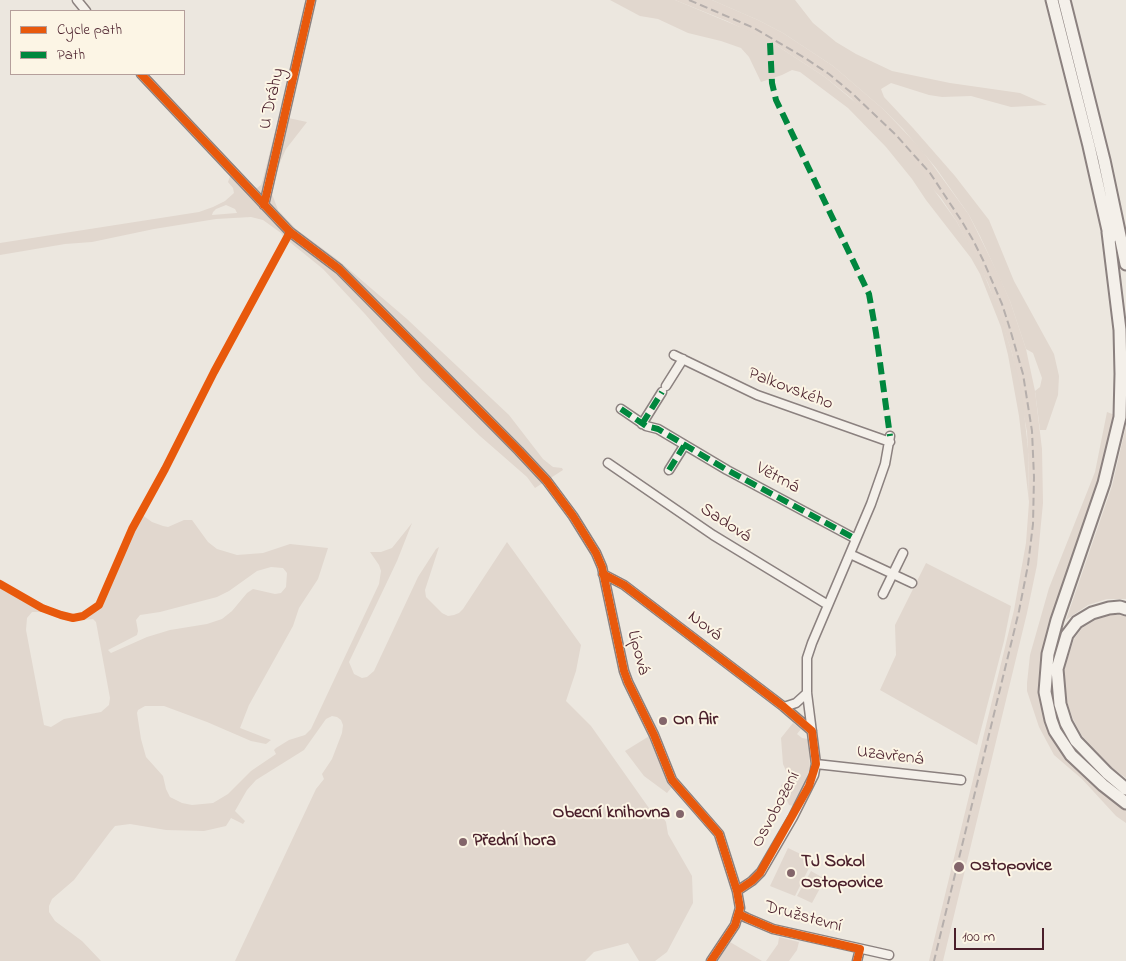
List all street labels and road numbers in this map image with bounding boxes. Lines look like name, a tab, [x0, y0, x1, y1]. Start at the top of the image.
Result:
street label: U Dráhy	[255, 66, 291, 132]
street label: Palkovského	[744, 364, 836, 416]
street label: Větrná	[752, 459, 802, 499]
street label: Sadová	[695, 499, 755, 549]
street label: Nová	[682, 607, 726, 647]
street label: Lípová	[621, 628, 653, 678]
street label: Uzavřená	[855, 742, 925, 772]
street label: Osvobození	[748, 768, 806, 852]
street label: Družstevní	[762, 897, 844, 939]

